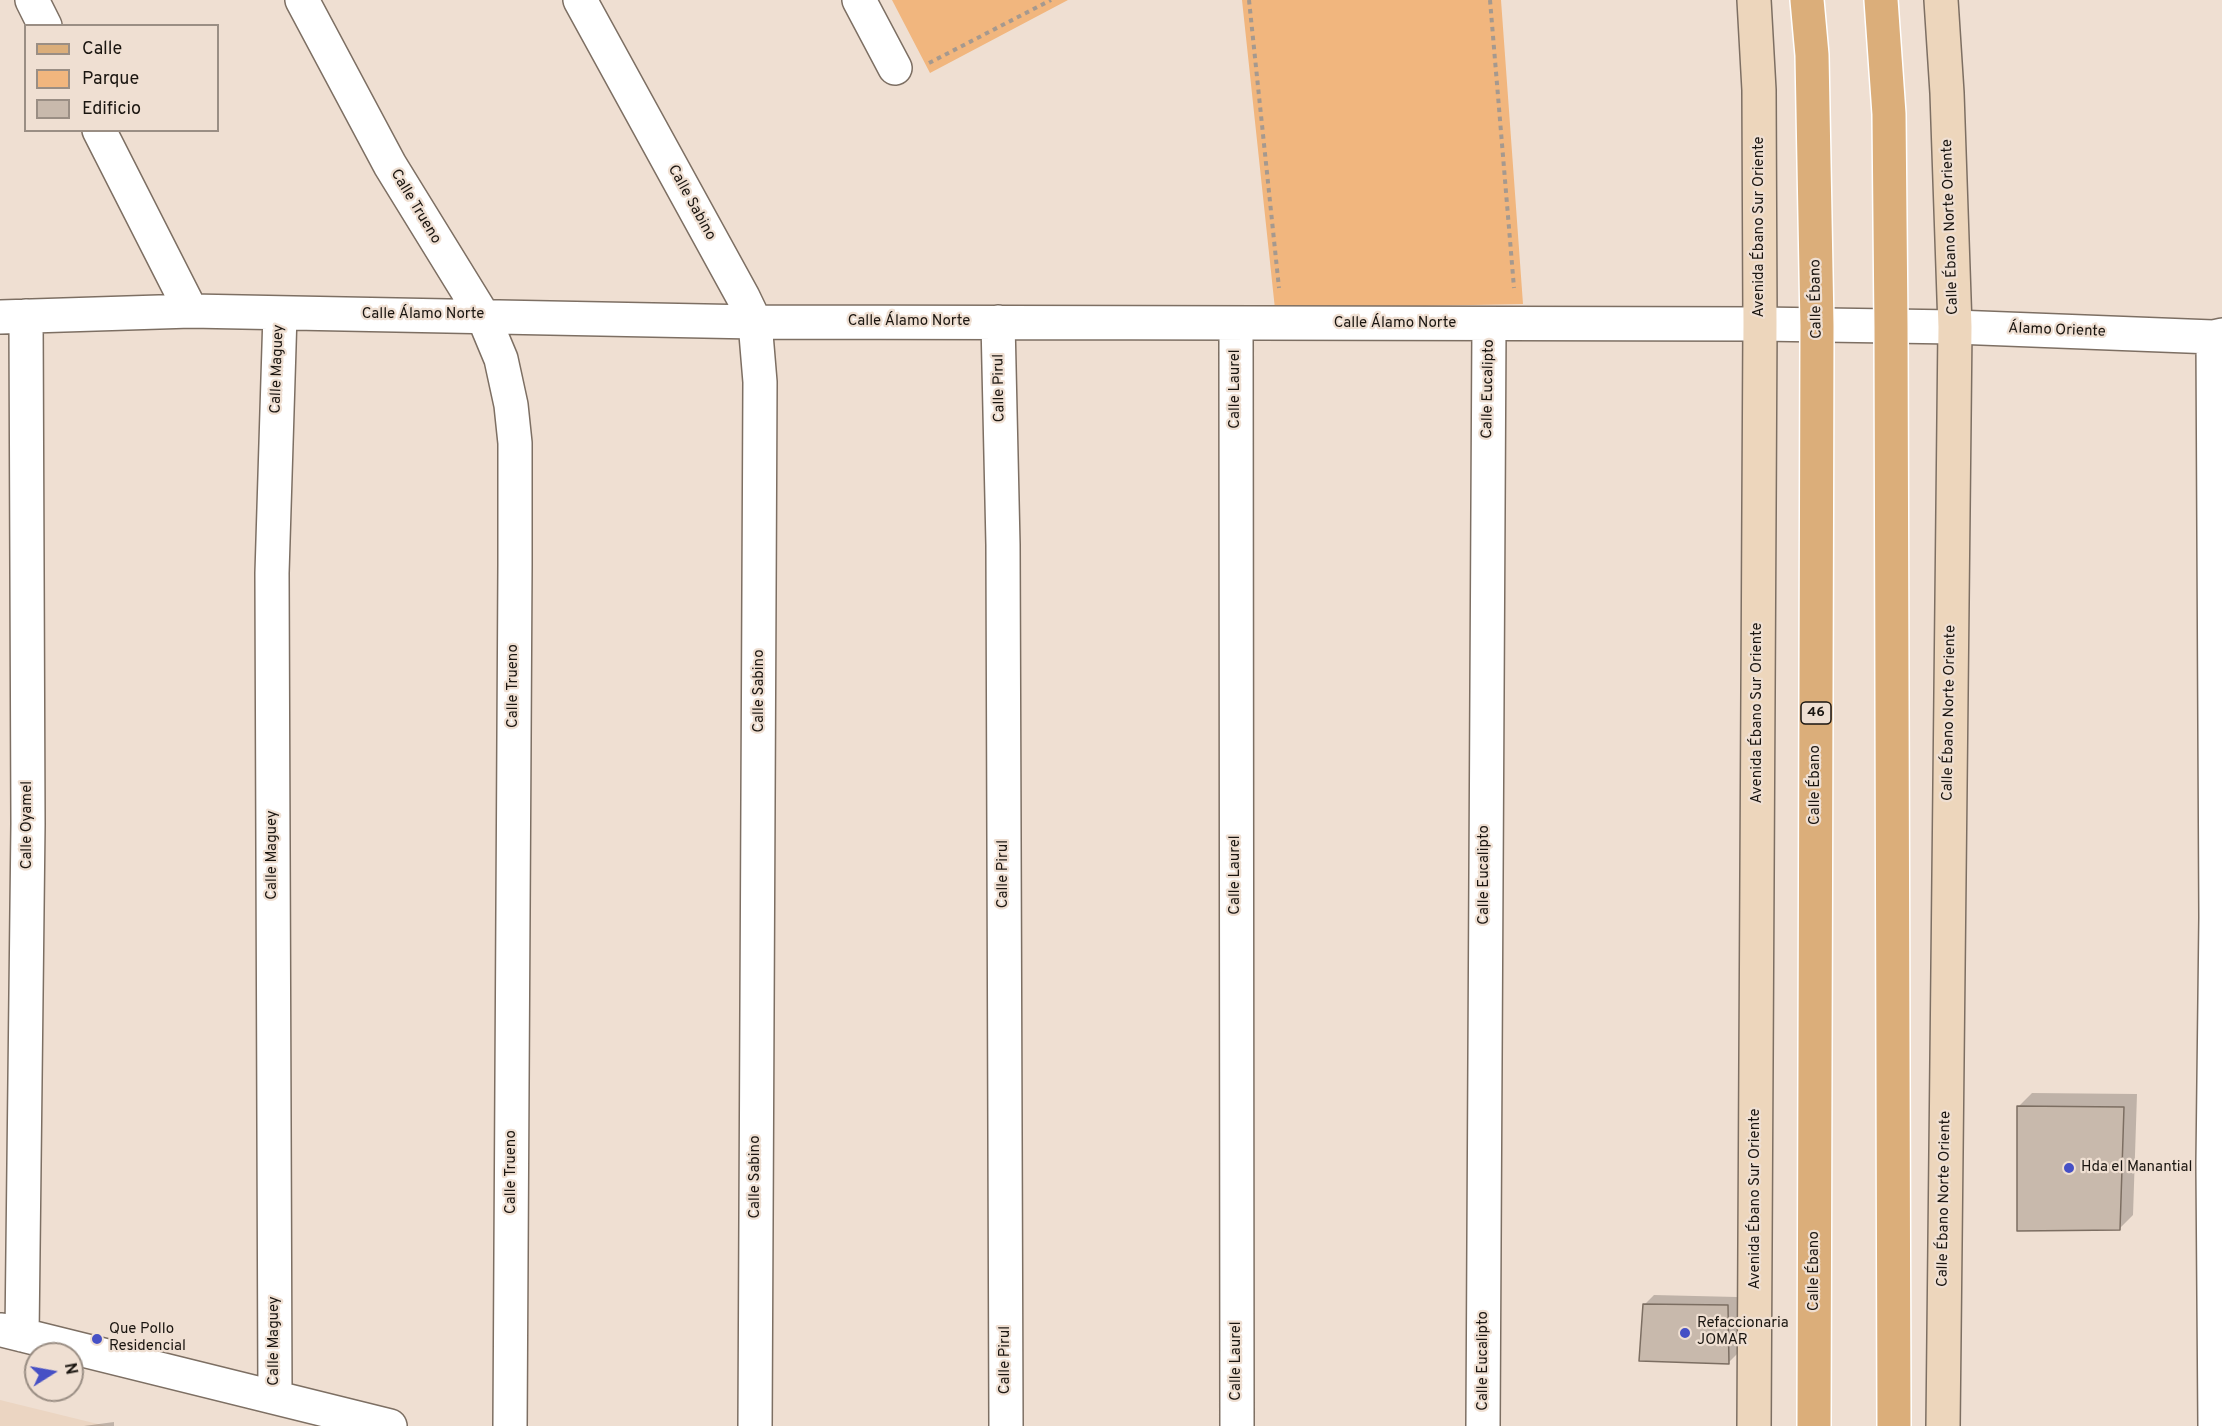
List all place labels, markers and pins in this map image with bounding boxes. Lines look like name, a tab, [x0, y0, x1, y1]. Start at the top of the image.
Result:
place label: Hda el Manantial	[2081, 1159, 2192, 1177]
marker: Hda el Manantial	[2062, 1161, 2076, 1175]
place label: Refaccionaria JOMAR	[1697, 1315, 1789, 1350]
place label: Que Pollo Residencial	[109, 1321, 186, 1356]
marker: Refaccionaria JOMAR	[1678, 1326, 1692, 1340]
marker: Que Pollo Residencial	[90, 1332, 104, 1346]

